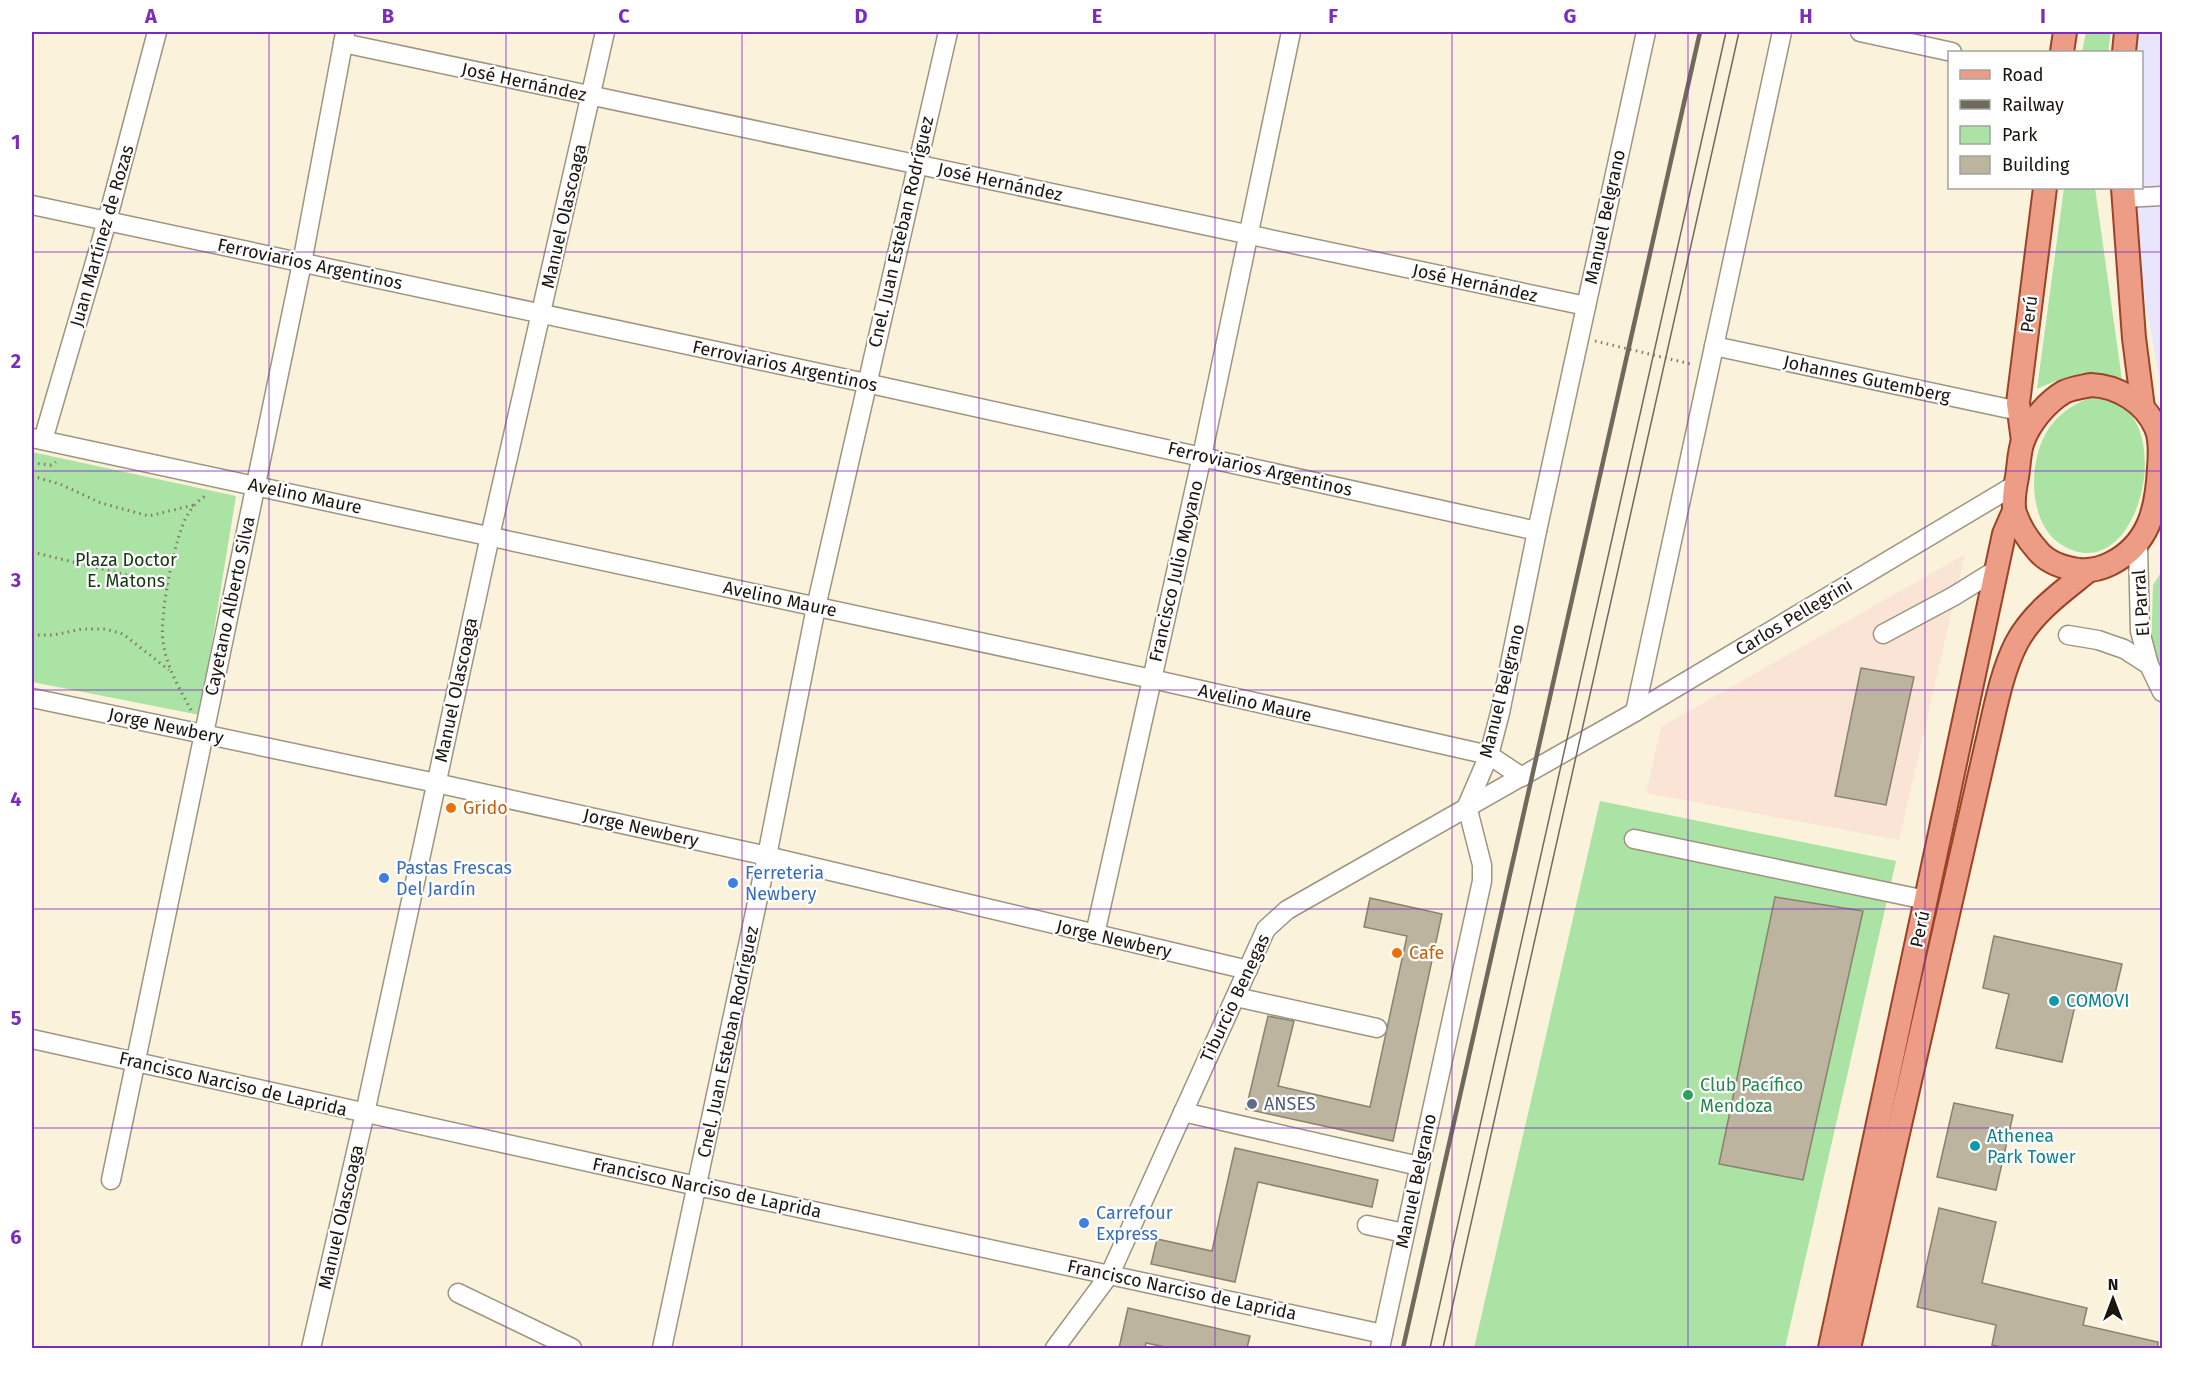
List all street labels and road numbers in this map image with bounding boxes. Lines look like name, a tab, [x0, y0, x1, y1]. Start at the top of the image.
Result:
street label: José Hernández	[460, 58, 589, 106]
street label: Cnel. Juan Esteban Rodríguez	[864, 114, 938, 350]
street label: Juan Martínez de Rozas	[65, 142, 139, 330]
street label: Manuel Olascoaga	[537, 142, 591, 290]
street label: Manuel Belgrano	[1580, 148, 1630, 286]
street label: José Hernández	[936, 158, 1065, 206]
street label: Ferroviarios Argentinos	[215, 234, 405, 294]
street label: José Hernández	[1411, 259, 1540, 307]
street label: Perú	[2016, 294, 2042, 334]
street label: Ferroviarios Argentinos	[690, 336, 880, 396]
street label: Johannes Gutemberg	[1781, 351, 1953, 408]
street label: Ferroviarios Argentinos	[1166, 437, 1354, 501]
street label: Avelino Maure	[246, 473, 364, 519]
street label: Francisco Julio Moyano	[1144, 478, 1208, 664]
street label: Cayetano Alberto Silva	[200, 514, 260, 698]
street label: El Parral	[2128, 569, 2154, 637]
street label: Carlos Pellegrini	[1732, 573, 1856, 661]
street label: Avelino Maure	[721, 576, 839, 622]
street label: Manuel Olascoaga	[430, 616, 482, 764]
street label: Manuel Belgrano	[1475, 622, 1529, 760]
street label: Avelino Maure	[1196, 679, 1314, 727]
street label: Jorge Newbery	[106, 703, 226, 749]
street label: Jorge Newbery	[581, 804, 701, 852]
street label: Perú	[1905, 909, 1935, 949]
street label: Jorge Newbery	[1054, 915, 1174, 963]
street label: Cnel. Juan Esteban Rodríguez	[693, 924, 763, 1160]
street label: Tiburcio Benegas	[1196, 930, 1274, 1066]
street label: Francisco Narciso de Laprida	[117, 1047, 349, 1121]
street label: Manuel Belgrano	[1391, 1112, 1441, 1250]
street label: Manuel Olascoaga	[314, 1143, 368, 1291]
street label: Francisco Narciso de Laprida	[590, 1153, 824, 1223]
street label: Francisco Narciso de Laprida	[1065, 1255, 1299, 1325]

